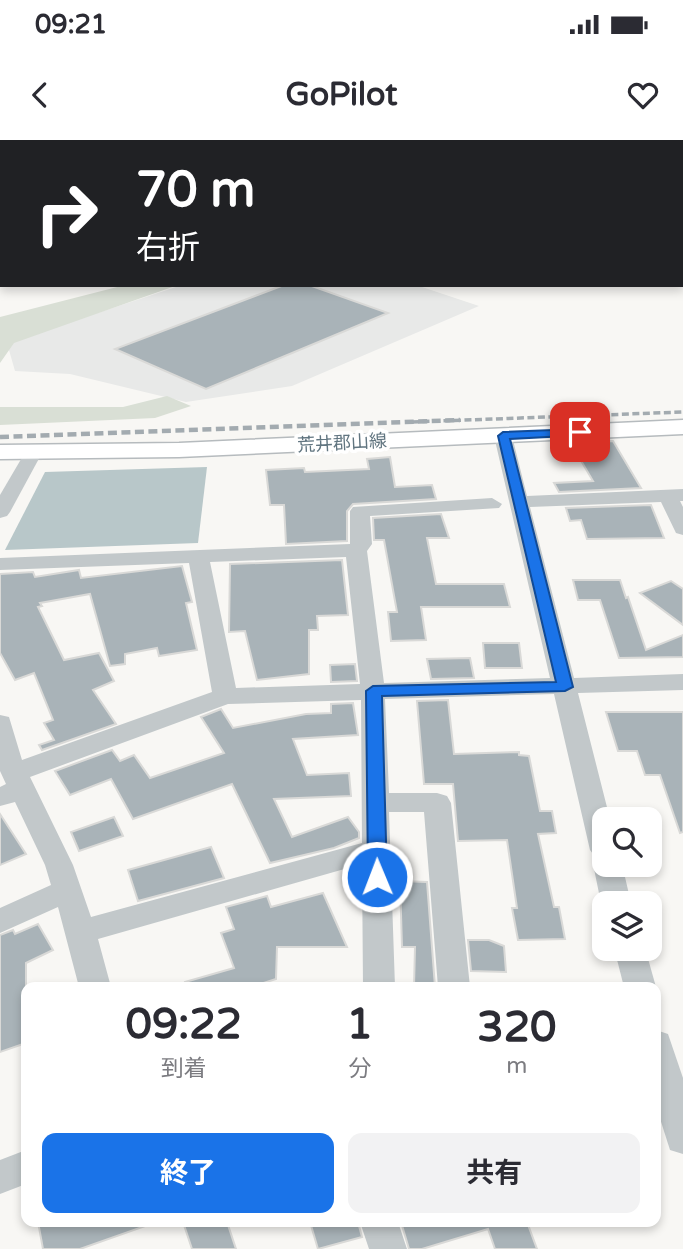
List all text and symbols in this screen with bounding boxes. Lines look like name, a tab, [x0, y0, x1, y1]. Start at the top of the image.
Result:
text: 09:21	[35, 9, 107, 40]
icon: back	[21, 76, 59, 114]
text: GoPilot	[286, 76, 397, 114]
icon: heart	[624, 76, 662, 114]
text: 70 m	[136, 161, 255, 220]
icon: right	[21, 168, 112, 259]
text: 右折	[136, 229, 200, 267]
pin	[550, 402, 610, 462]
icon: arrive	[561, 413, 599, 451]
street label: 荒井郡山線	[296, 430, 388, 456]
map controls	[592, 807, 662, 961]
button: search	[592, 807, 662, 877]
position arrow	[340, 840, 414, 914]
button: layers	[592, 891, 662, 961]
text: 09:22	[126, 999, 242, 1050]
text: 1	[346, 999, 373, 1050]
text: 320	[477, 1002, 556, 1053]
text: m	[506, 1052, 527, 1080]
text: 到着	[161, 1055, 207, 1083]
text: 分	[348, 1055, 371, 1083]
button: 終了	[42, 1133, 334, 1213]
button: 共有	[348, 1133, 640, 1213]

